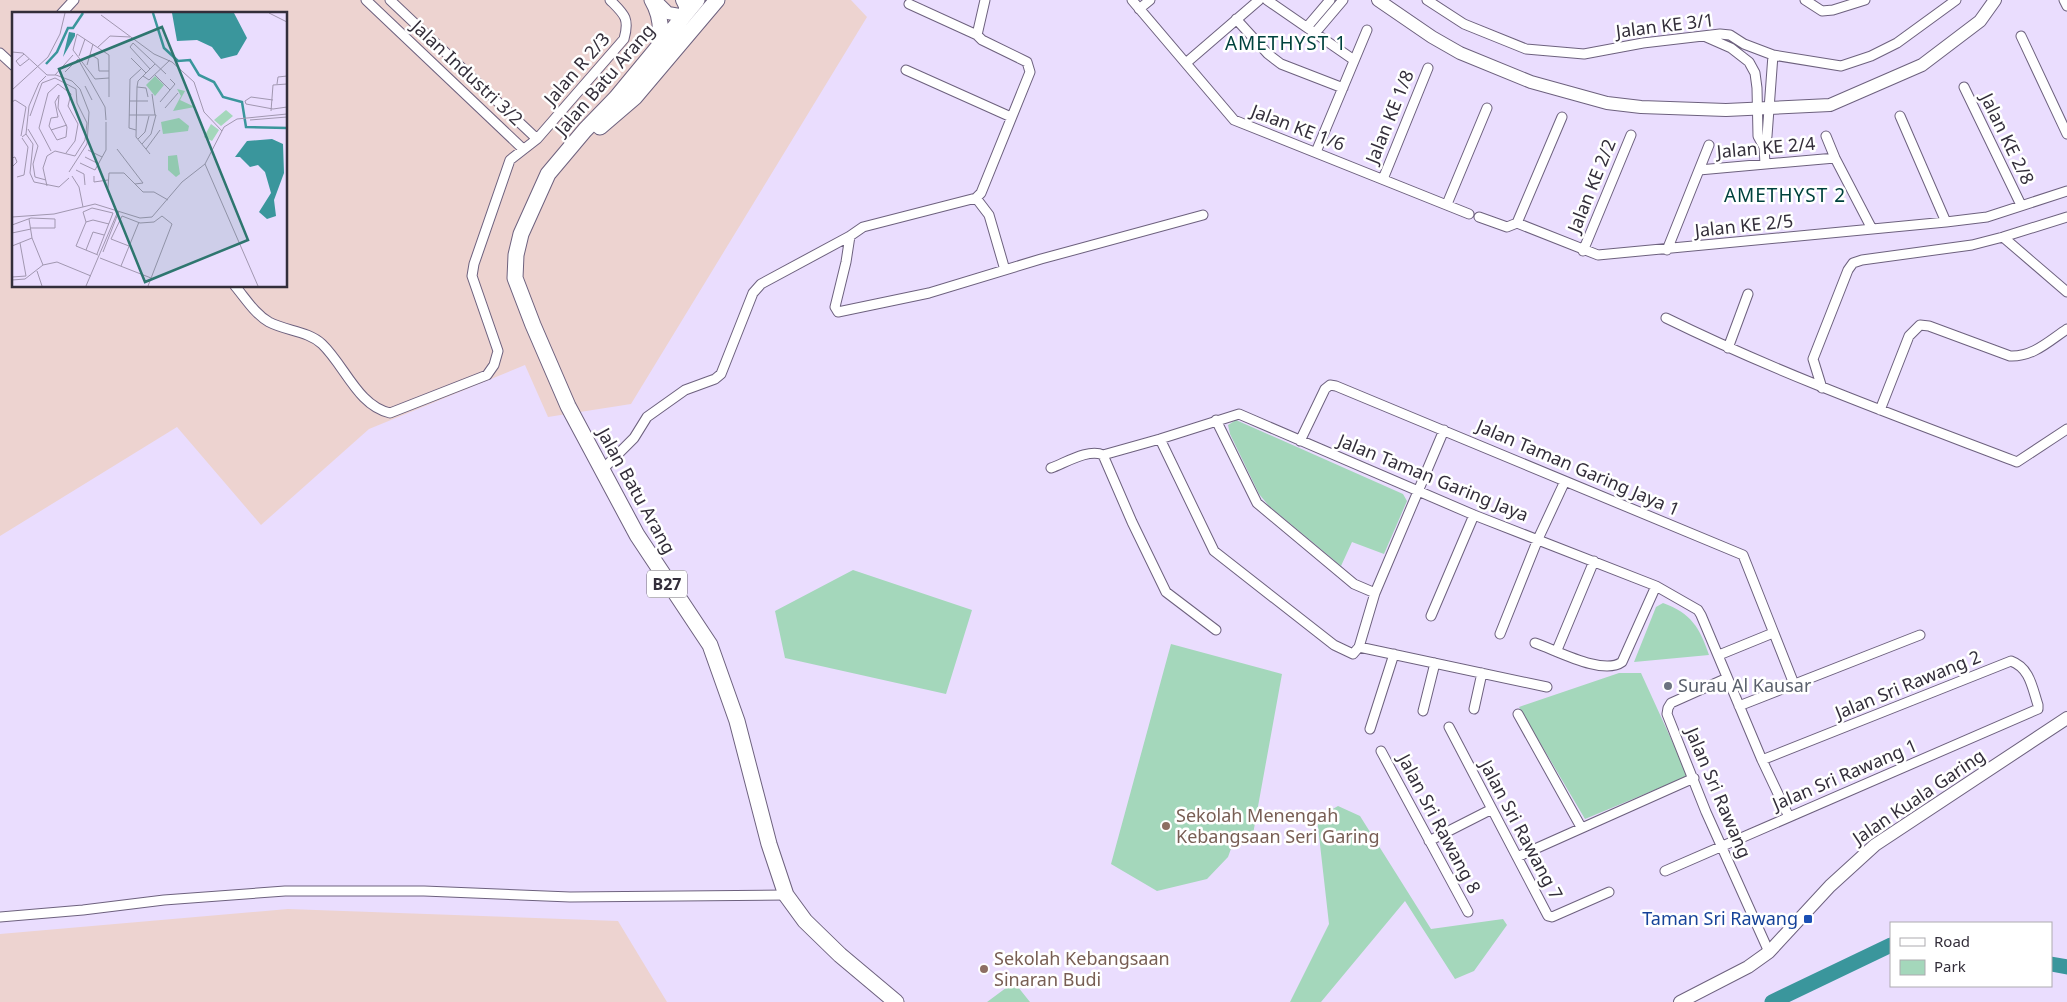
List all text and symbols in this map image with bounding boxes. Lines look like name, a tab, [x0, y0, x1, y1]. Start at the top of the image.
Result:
street label: Jalan KE 3/1	[1612, 7, 1715, 43]
inset map	[12, 12, 288, 288]
street label: Jalan Industri 3/2	[405, 13, 529, 130]
street label: Jalan Batu Arang	[548, 18, 659, 142]
street label: Jalan R 2/3	[537, 27, 614, 111]
district label: AMETHYST 1	[1225, 30, 1347, 56]
street label: Jalan KE 1/8	[1359, 66, 1419, 169]
street label: Jalan KE 2/8	[1975, 87, 2040, 188]
street label: Jalan KE 1/6	[1246, 97, 1349, 156]
street label: Jalan KE 2/4	[1714, 131, 1816, 163]
street label: Jalan KE 2/2	[1561, 135, 1621, 238]
district label: AMETHYST 2	[1724, 182, 1846, 208]
street label: Jalan KE 2/5	[1692, 208, 1794, 242]
street label: Jalan Taman Garing Jaya 1	[1471, 413, 1684, 521]
street label: Jalan Batu Arang	[591, 421, 681, 558]
street label: Jalan Taman Garing Jaya	[1333, 427, 1532, 526]
road number: B27	[647, 570, 687, 598]
street label: Jalan Sri Rawang 2	[1829, 644, 1984, 725]
place label: Surau Al Kausar	[1678, 673, 1812, 697]
marker: Surau Al Kausar	[1662, 680, 1674, 692]
street label: Jalan Sri Rawang	[1680, 722, 1757, 862]
street label: Jalan Sri Rawang 1	[1767, 733, 1921, 816]
street label: Jalan Kuala Garing	[1846, 743, 1989, 851]
street label: Jalan Sri Rawang 8	[1392, 748, 1487, 898]
street label: Jalan Sri Rawang 7	[1474, 754, 1569, 904]
place label: Sekolah Menengah Kebangsaan Seri Garing	[1176, 803, 1380, 848]
marker: Sekolah Menengah Kebangsaan Seri Garing	[1160, 820, 1172, 832]
place label: Taman Sri Rawang	[1642, 906, 1798, 930]
marker: Taman Sri Rawang	[1802, 913, 1814, 925]
legend	[1890, 922, 2052, 987]
text: Road	[1934, 931, 1970, 951]
place label: Sekolah Kebangsaan Sinaran Budi	[994, 946, 1170, 991]
text: Park	[1934, 956, 1966, 976]
marker: Sekolah Kebangsaan Sinaran Budi	[978, 963, 990, 975]

